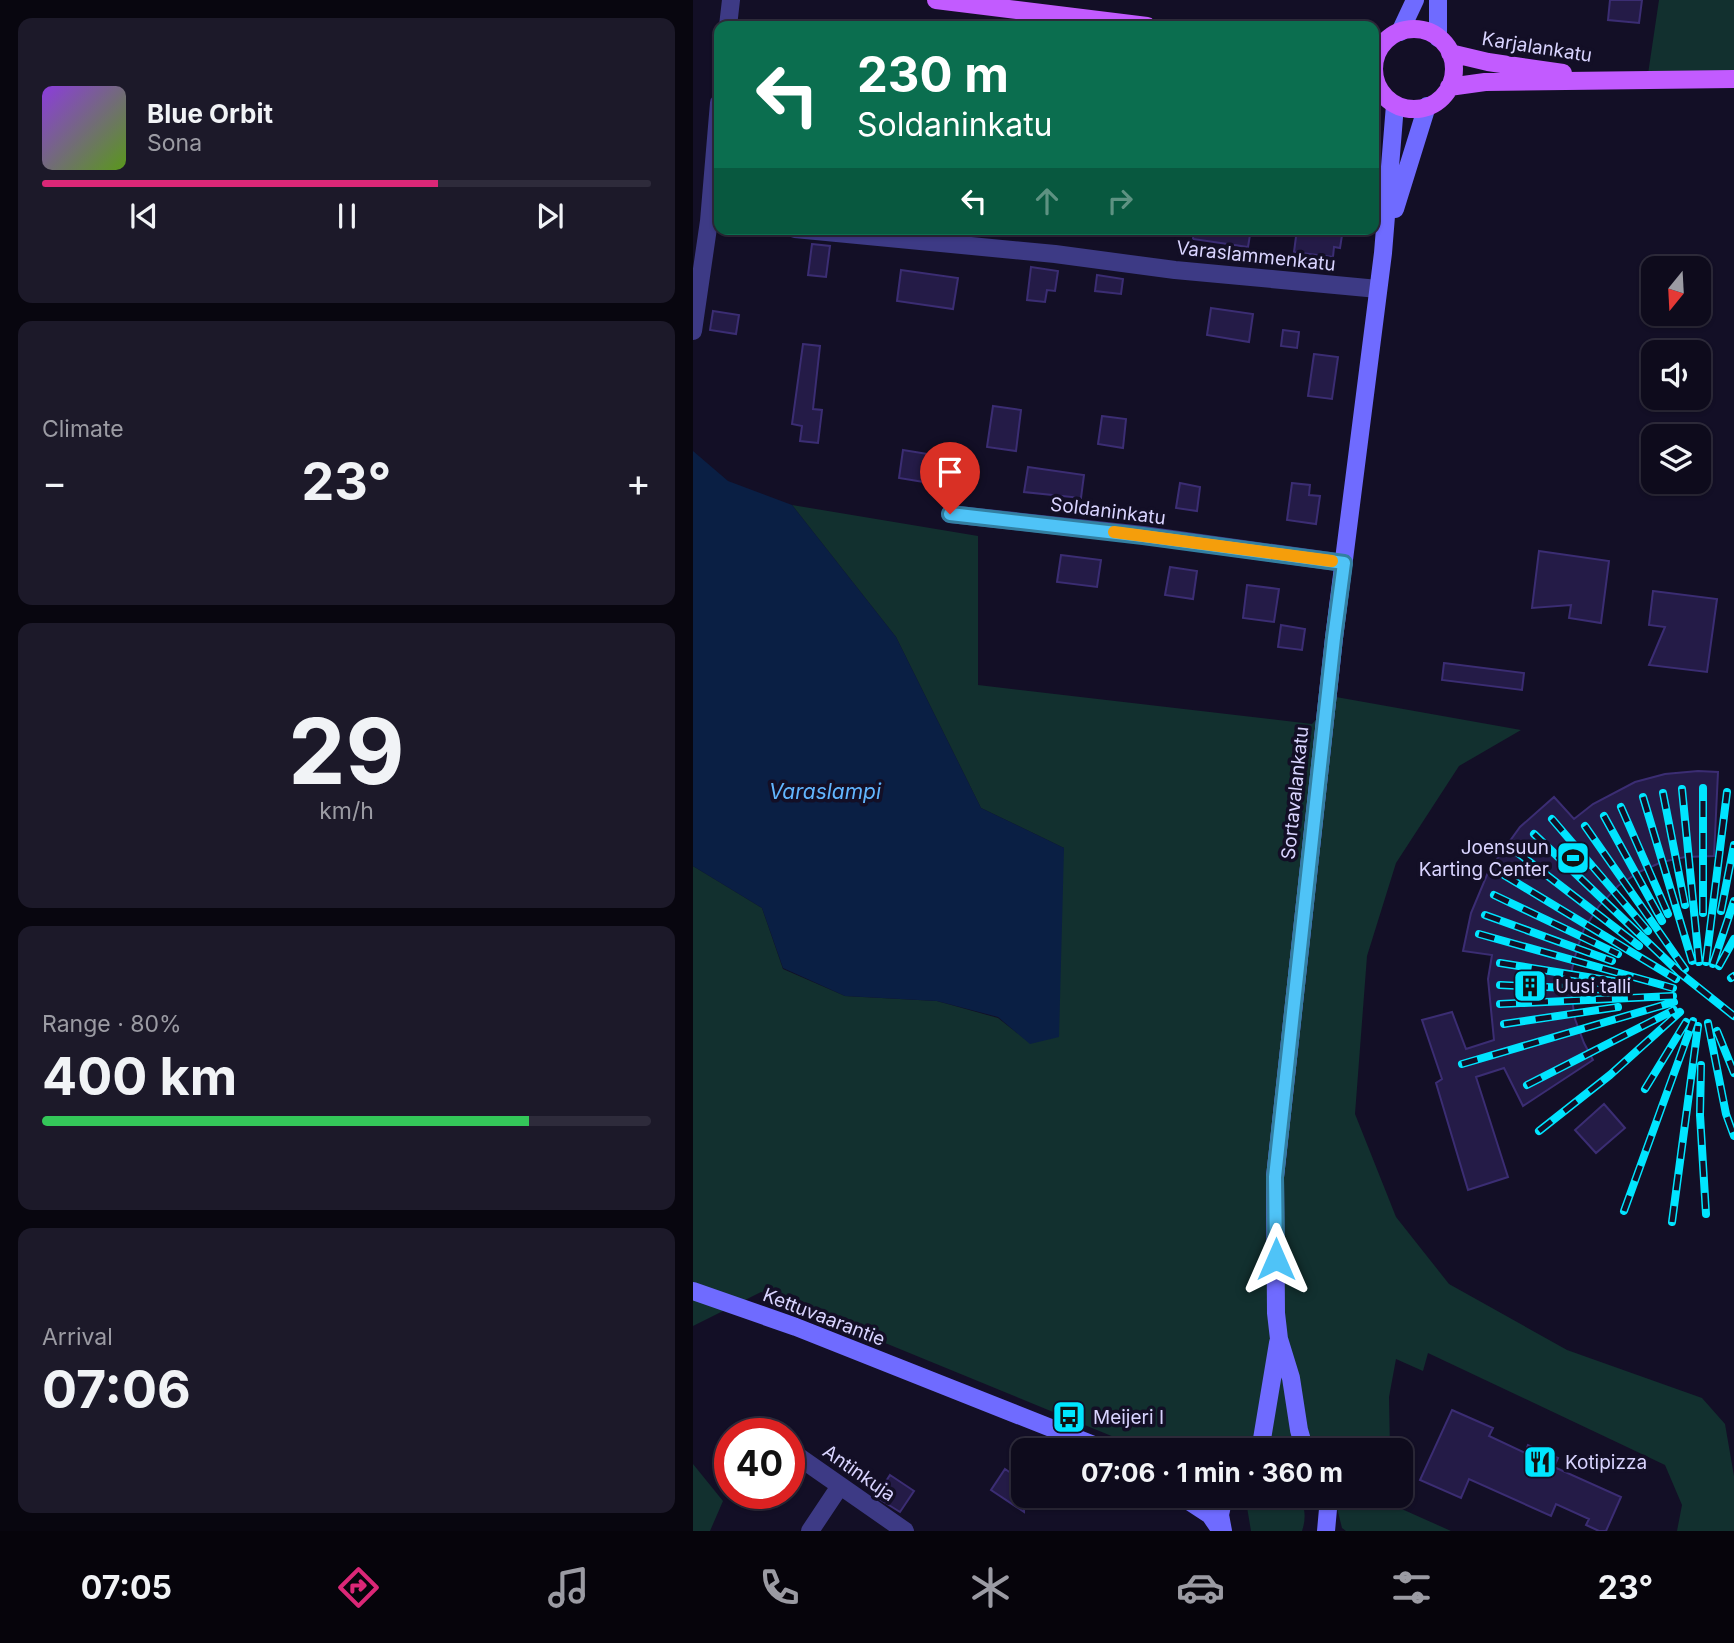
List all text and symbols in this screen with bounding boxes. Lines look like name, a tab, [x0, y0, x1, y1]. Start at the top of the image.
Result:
street label: Karjalankatu	[1480, 27, 1594, 67]
text: 230 m	[857, 45, 1009, 104]
icon: left	[742, 49, 833, 140]
text: Blue Orbit	[147, 98, 273, 129]
text: Soldaninkatu	[857, 105, 1053, 144]
text: Sona	[147, 129, 202, 157]
icon: left	[955, 182, 993, 220]
icon: ahead	[1028, 182, 1066, 220]
icon: right	[1101, 182, 1139, 220]
icon: previous	[125, 197, 163, 235]
icon: pause	[328, 197, 366, 235]
icon: next	[531, 197, 569, 235]
street label: Varaslammenkatu	[1175, 236, 1337, 276]
north arrow	[1641, 256, 1711, 326]
map controls	[1641, 256, 1711, 494]
button: sound	[1641, 340, 1711, 410]
text: Climate	[42, 415, 124, 443]
button: layers	[1641, 424, 1711, 494]
pin	[920, 442, 980, 514]
text: 23°	[302, 450, 391, 513]
icon: arrive	[931, 453, 969, 491]
text: −	[42, 459, 67, 505]
text: +	[626, 459, 651, 505]
street label: Soldaninkatu	[1049, 493, 1167, 529]
text: 29	[288, 696, 405, 806]
street label: Sortavalankatu	[1277, 725, 1313, 861]
water label: Varaslampi	[769, 779, 882, 804]
text: km/h	[319, 797, 374, 825]
place label: Joensuun Karting Center	[1419, 836, 1549, 881]
sports icon: Joensuun Karting Center	[1554, 839, 1592, 877]
building icon: Uusi talli	[1511, 967, 1549, 1005]
place label: Uusi talli	[1555, 975, 1631, 998]
text: Range · 80%	[42, 1010, 182, 1038]
text: 400 km	[42, 1045, 237, 1108]
position arrow	[1239, 1222, 1313, 1296]
street label: Kettuvaarantie	[760, 1283, 888, 1351]
text: Arrival	[42, 1323, 113, 1351]
text: 07:06	[42, 1358, 191, 1421]
bus stop icon: Meijeri I	[1050, 1398, 1088, 1436]
place label: Meijeri I	[1093, 1406, 1164, 1429]
speed limit sign: 40	[714, 1418, 805, 1509]
street label: Antinkuja	[818, 1440, 900, 1506]
restaurant icon: Kotipizza	[1521, 1443, 1559, 1481]
place label: Kotipizza	[1565, 1451, 1647, 1474]
text: 07:06 · 1 min · 360 m	[1081, 1457, 1343, 1488]
icon: directions	[334, 1563, 383, 1612]
icon: music	[544, 1563, 593, 1612]
icon: phone	[755, 1563, 804, 1612]
icon: climate	[966, 1563, 1015, 1612]
icon: car	[1176, 1563, 1225, 1612]
icon: filters	[1387, 1563, 1436, 1612]
text: 07:05	[81, 1568, 172, 1607]
text: 23°	[1598, 1568, 1653, 1607]

